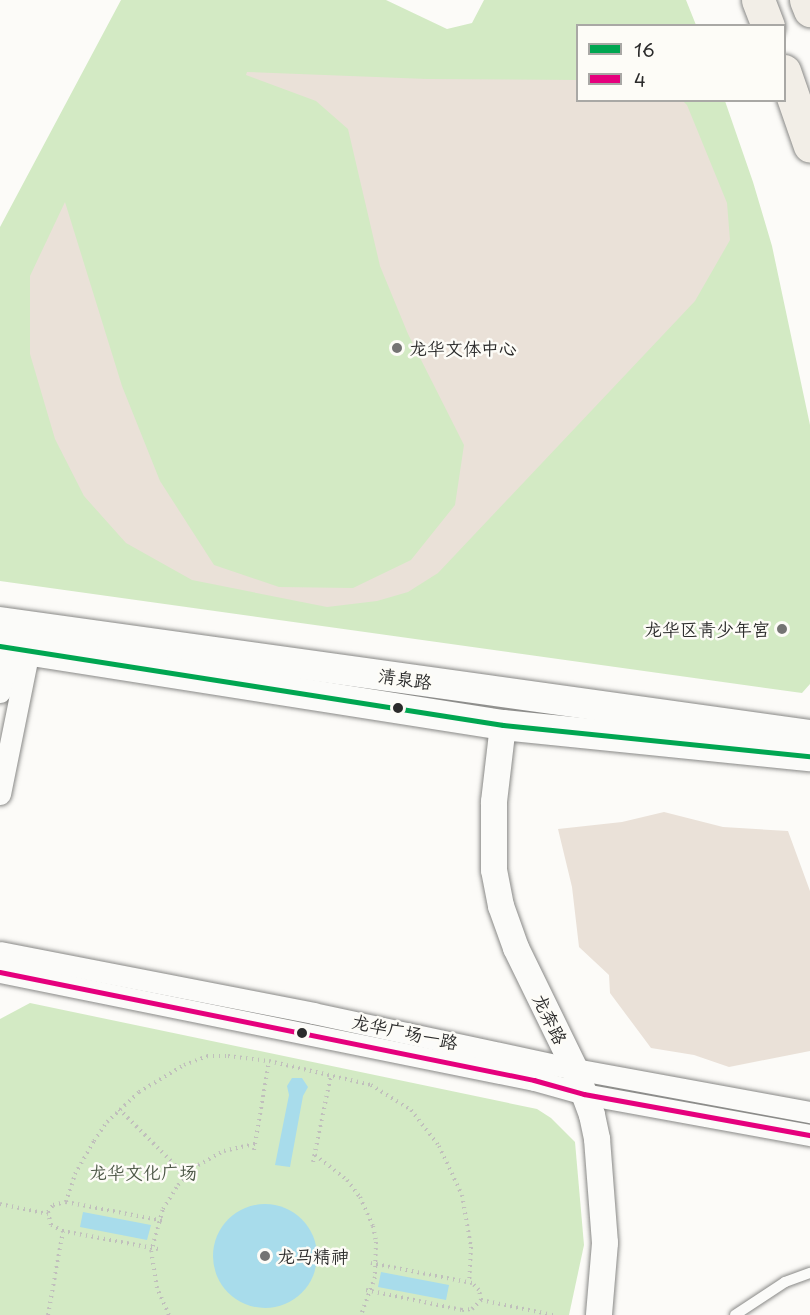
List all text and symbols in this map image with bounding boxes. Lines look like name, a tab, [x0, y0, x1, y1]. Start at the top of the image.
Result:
legend	[576, 24, 786, 102]
text: 16	[634, 36, 655, 63]
text: 4	[634, 66, 646, 93]
place label: 龙华文体中心	[409, 337, 517, 359]
marker: 龙华文体中心	[390, 341, 404, 355]
place label: 龙华区青少年宫	[644, 618, 770, 640]
marker: 龙华区青少年宫	[775, 622, 789, 636]
street label: 清泉路	[377, 665, 433, 693]
unlabelled marker	[392, 702, 404, 714]
street label: 龙奔路	[528, 990, 572, 1048]
street label: 龙华广场一路	[350, 1010, 460, 1054]
unlabelled marker	[296, 1027, 308, 1039]
park label: 龙华文化广场	[89, 1161, 197, 1183]
place label: 龙马精神	[277, 1245, 349, 1267]
marker: 龙马精神	[258, 1249, 272, 1263]

